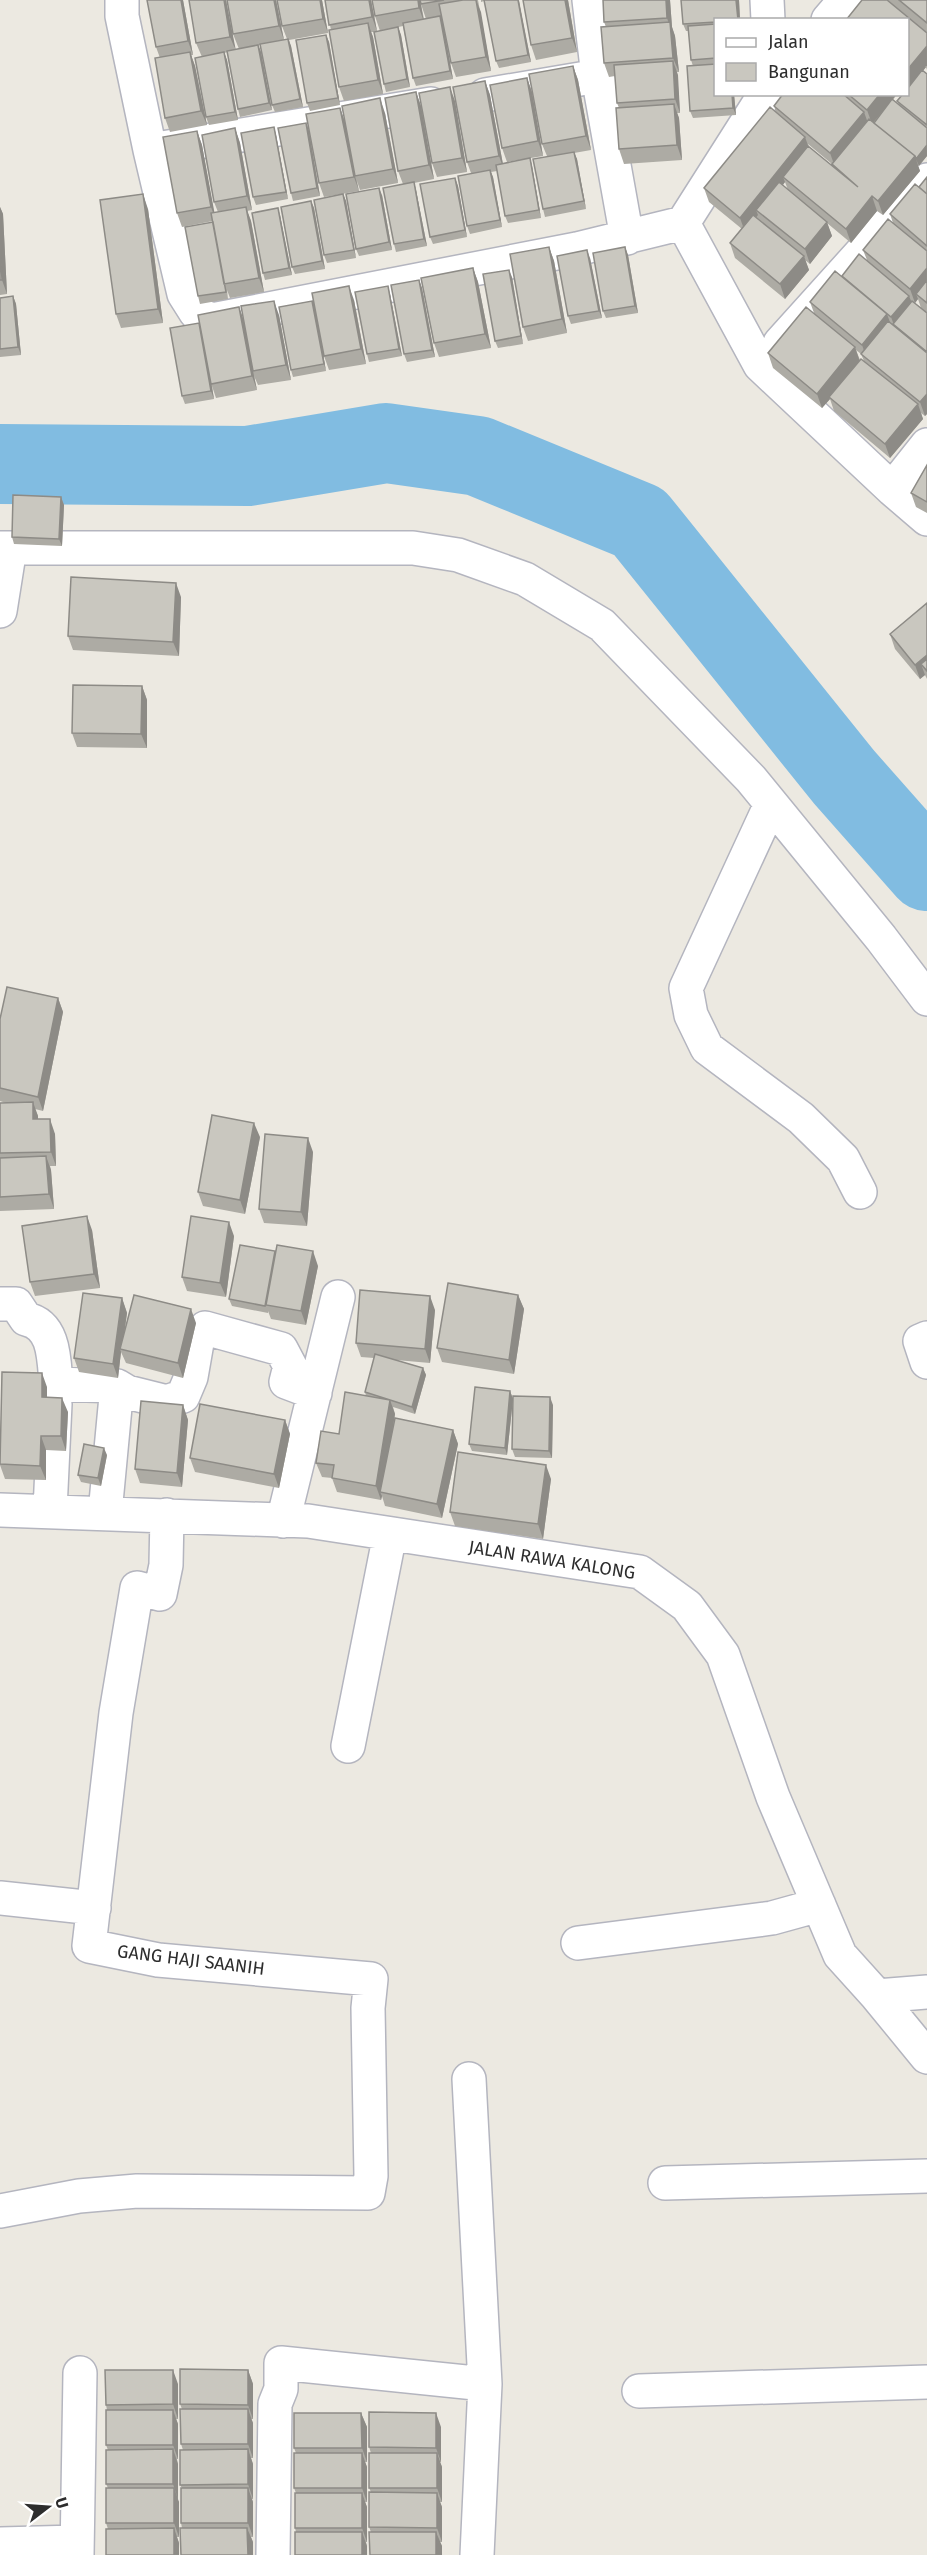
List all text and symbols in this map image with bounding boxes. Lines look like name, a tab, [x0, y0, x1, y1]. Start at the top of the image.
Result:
legend	[714, 18, 909, 96]
text: Jalan	[768, 31, 809, 53]
text: Bangunan	[768, 61, 850, 83]
street label: JALAN RAWA KALONG	[467, 1536, 637, 1584]
street label: GANG HAJI SAANIH	[116, 1940, 266, 1980]
north arrow	[18, 2477, 78, 2537]
text: U	[51, 2495, 72, 2511]

